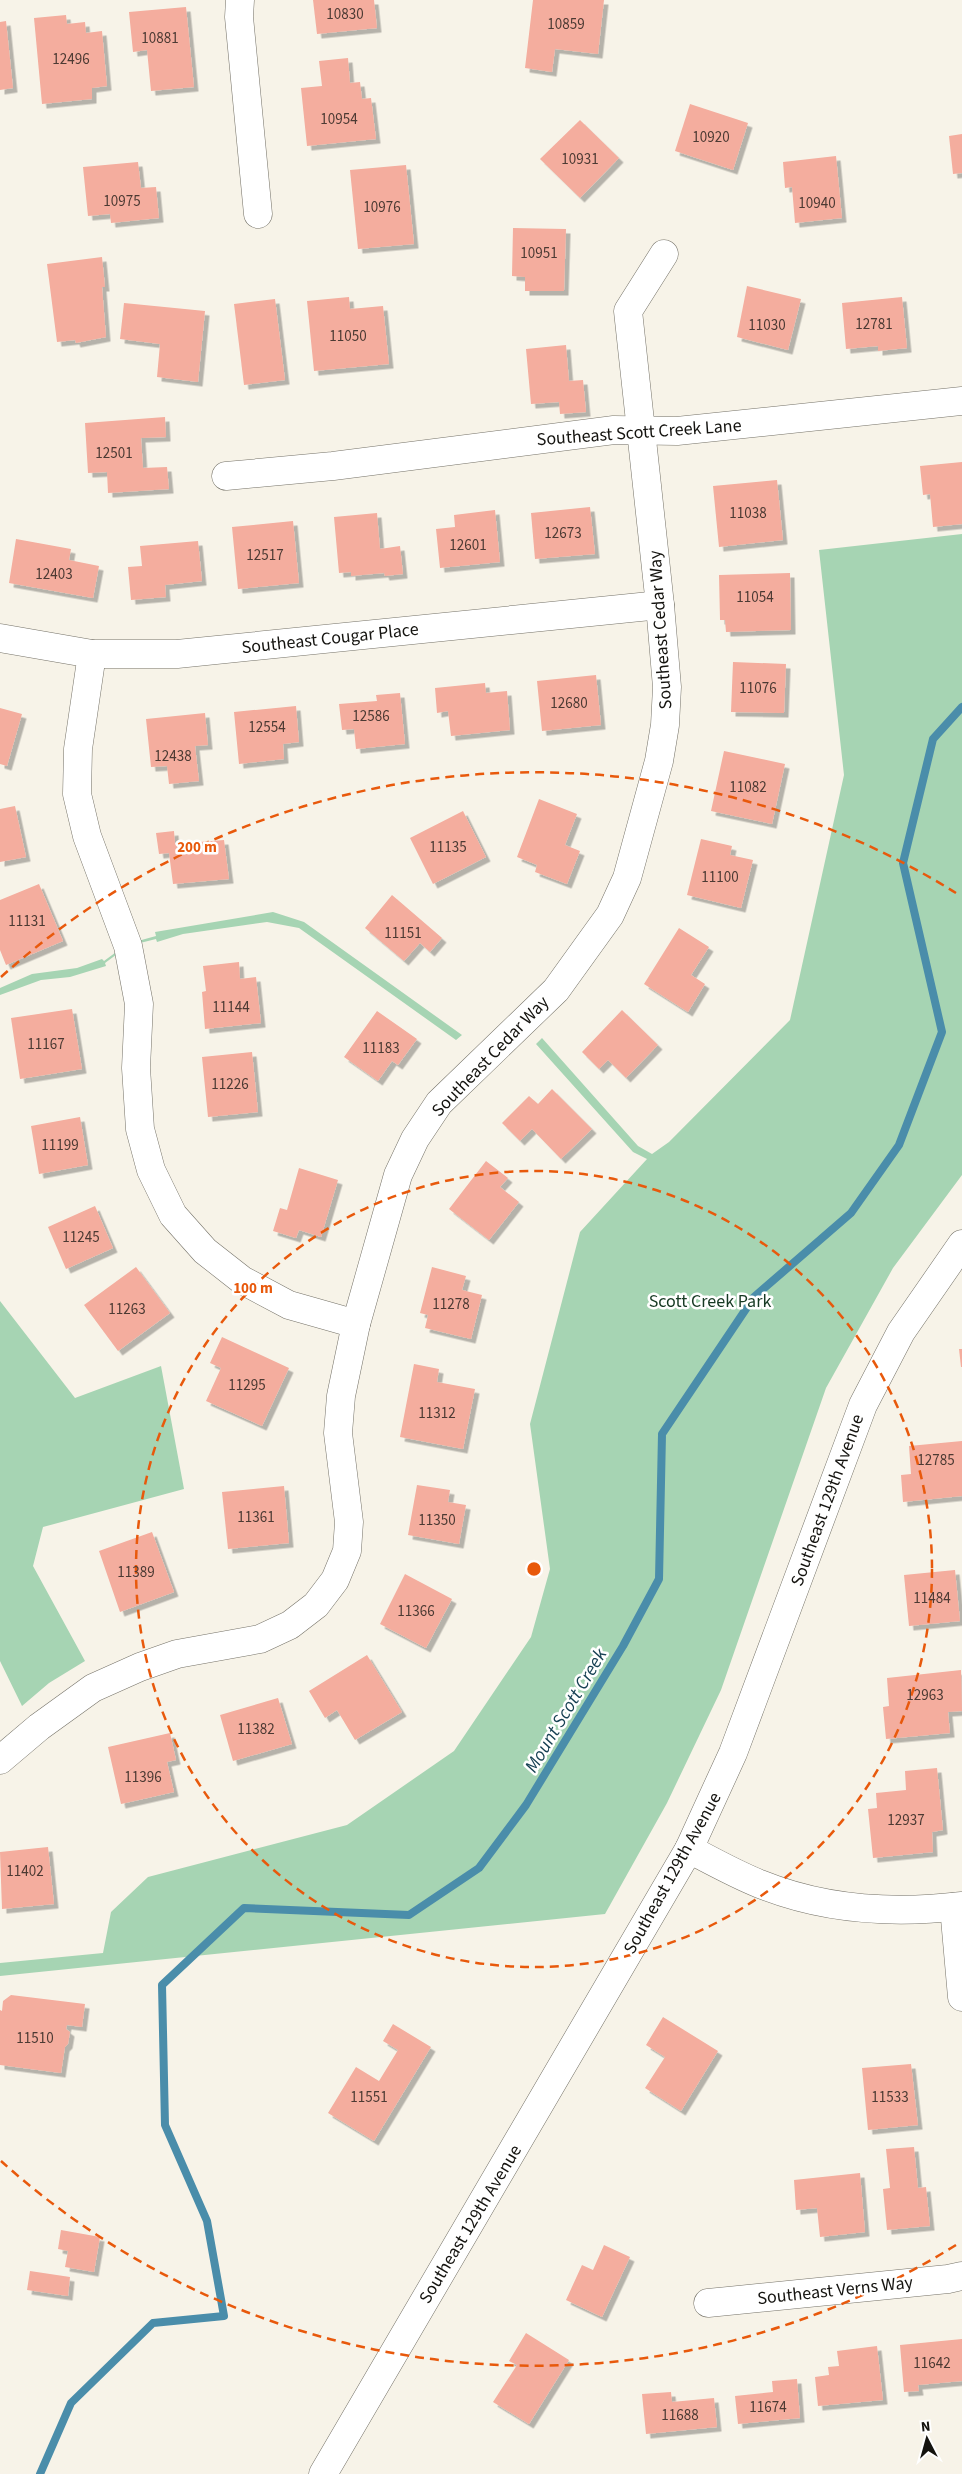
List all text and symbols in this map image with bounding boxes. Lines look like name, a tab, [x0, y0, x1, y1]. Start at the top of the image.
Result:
house number: 10830	[326, 4, 364, 25]
house number: 10859	[547, 14, 585, 35]
house number: 10881	[141, 28, 179, 49]
house number: 12496	[52, 49, 90, 70]
house number: 10954	[320, 109, 358, 130]
house number: 10920	[692, 127, 730, 148]
house number: 10931	[561, 149, 599, 170]
house number: 10975	[103, 191, 141, 212]
house number: 10940	[798, 193, 836, 214]
house number: 10976	[363, 197, 401, 218]
house number: 10951	[520, 243, 558, 264]
house number: 12781	[855, 314, 893, 335]
house number: 11030	[748, 315, 786, 336]
house number: 11050	[329, 326, 367, 347]
street label: Southeast Scott Creek Lane	[536, 413, 742, 452]
house number: 12501	[95, 443, 133, 464]
house number: 11038	[729, 503, 767, 524]
house number: 12673	[544, 523, 582, 544]
house number: 12601	[449, 535, 487, 556]
house number: 12517	[246, 545, 284, 566]
street label: Southeast Cedar Way	[642, 549, 679, 710]
house number: 12403	[35, 564, 73, 585]
house number: 11054	[736, 587, 774, 608]
street label: Southeast Cougar Place	[240, 617, 420, 660]
house number: 11076	[739, 678, 777, 699]
house number: 12680	[550, 693, 588, 714]
house number: 12586	[352, 706, 390, 727]
house number: 12554	[248, 717, 286, 738]
house number: 12438	[154, 746, 192, 767]
house number: 11082	[729, 777, 767, 798]
text: 200 m	[177, 837, 217, 858]
house number: 11135	[429, 837, 467, 858]
house number: 11100	[701, 867, 739, 888]
house number: 11131	[8, 911, 46, 932]
house number: 11151	[384, 923, 422, 944]
street label: Southeast Cedar Way	[426, 990, 555, 1122]
house number: 11144	[212, 997, 250, 1018]
house number: 11167	[27, 1034, 65, 1055]
house number: 11183	[362, 1038, 400, 1059]
house number: 11226	[211, 1074, 249, 1095]
house number: 11199	[41, 1135, 79, 1156]
house number: 11245	[62, 1227, 100, 1248]
text: 100 m	[233, 1278, 273, 1299]
park label: Scott Creek Park	[649, 1289, 771, 1314]
house number: 11278	[432, 1294, 470, 1315]
house number: 11263	[108, 1299, 146, 1320]
house number: 11295	[228, 1375, 266, 1396]
house number: 11312	[418, 1403, 456, 1424]
street label: Southeast 129th Avenue	[785, 1411, 870, 1590]
house number: 12785	[917, 1450, 955, 1471]
house number: 11361	[237, 1507, 275, 1528]
house number: 11350	[418, 1510, 456, 1531]
centre of rings	[525, 1560, 543, 1578]
house number: 11389	[117, 1562, 155, 1583]
house number: 11484	[913, 1588, 951, 1609]
house number: 11366	[397, 1601, 435, 1622]
water label: Mount Scott Creek	[519, 1643, 615, 1778]
house number: 12963	[906, 1685, 944, 1706]
house number: 11382	[237, 1719, 275, 1740]
house number: 11396	[124, 1767, 162, 1788]
street label: Southeast 129th Avenue	[618, 1788, 727, 1959]
house number: 12937	[887, 1810, 925, 1831]
house number: 11402	[6, 1861, 44, 1882]
house number: 11510	[16, 2028, 54, 2049]
house number: 11551	[350, 2087, 388, 2108]
house number: 11533	[871, 2087, 909, 2108]
street label: Southeast 129th Avenue	[413, 2140, 528, 2308]
street label: Southeast Verns Way	[756, 2270, 915, 2311]
house number: 11642	[913, 2353, 951, 2374]
house number: 11674	[749, 2397, 787, 2418]
house number: 11688	[661, 2405, 699, 2426]
north arrow	[902, 2414, 952, 2464]
text: N	[920, 2417, 931, 2437]

